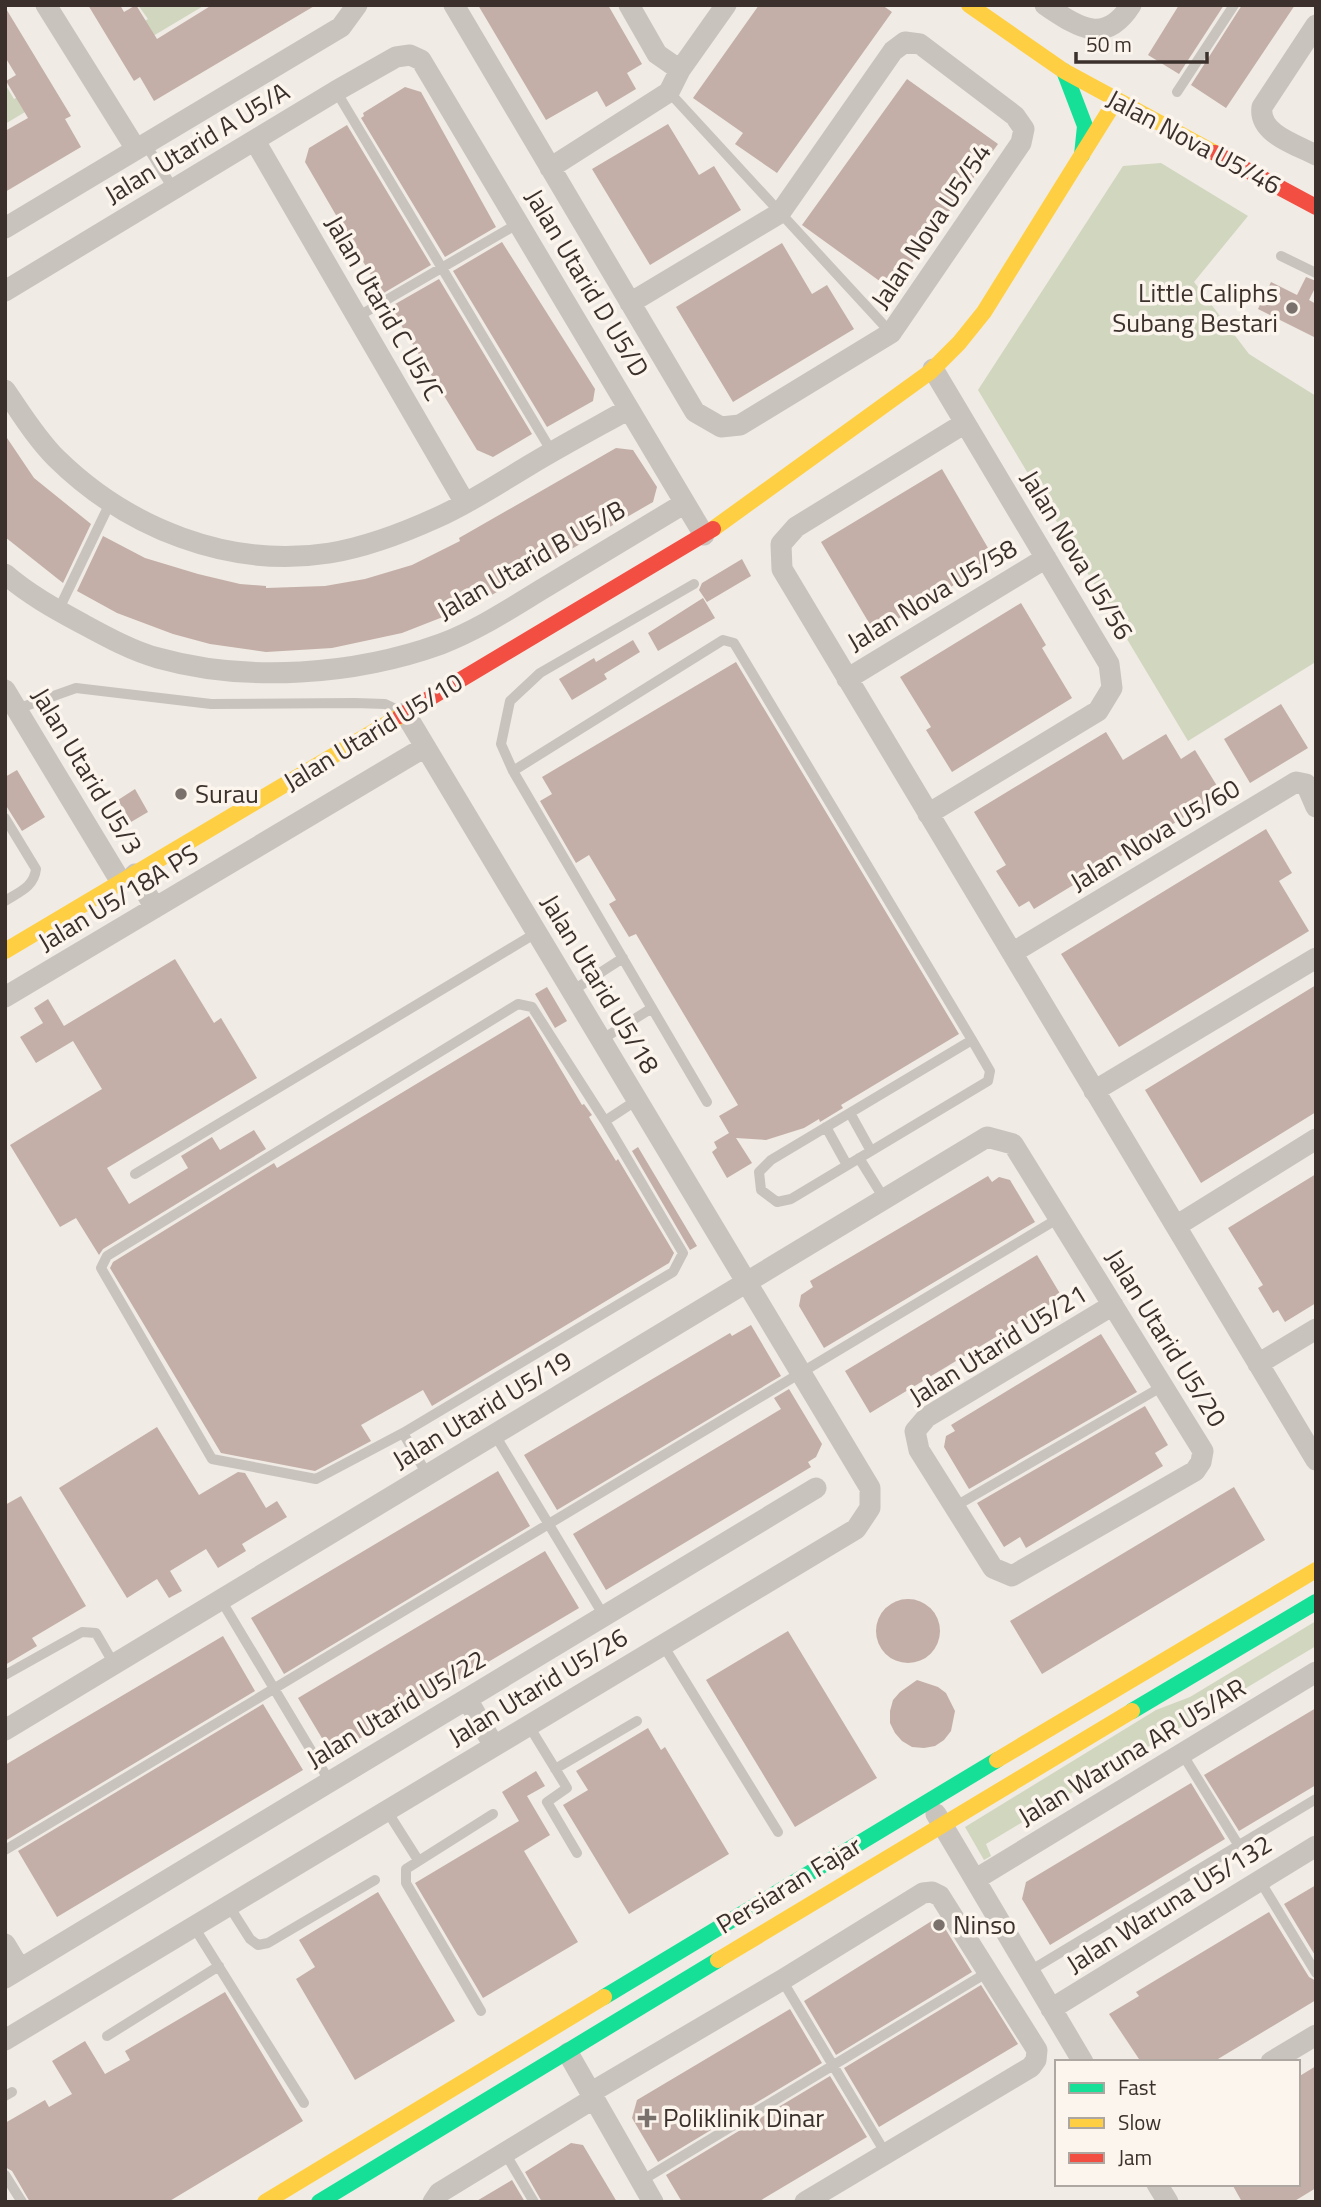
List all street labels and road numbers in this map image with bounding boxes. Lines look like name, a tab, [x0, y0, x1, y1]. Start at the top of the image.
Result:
street label: Jalan Utarid A U5/A	[97, 72, 297, 213]
street label: Jalan Nova U5/46	[1100, 79, 1288, 204]
street label: Jalan Nova U5/54	[861, 135, 1001, 316]
street label: Jalan Utarid D U5/D	[516, 181, 659, 384]
street label: Jalan Utarid C U5/C	[315, 208, 453, 408]
street label: Jalan Nova U5/56	[1011, 462, 1144, 647]
street label: Jalan Utarid B U5/B	[429, 490, 632, 629]
street label: Jalan Nova U5/58	[839, 528, 1024, 661]
street label: Jalan Utarid U5/10	[276, 662, 470, 801]
street label: Jalan Utarid U5/3	[22, 680, 153, 862]
street label: Jalan Nova U5/60	[1062, 768, 1247, 901]
street label: Jalan U5/18A PS	[30, 834, 205, 961]
street label: Jalan Utarid U5/18	[531, 887, 670, 1081]
street label: Jalan Utarid U5/20	[1096, 1241, 1237, 1434]
street label: Jalan Utarid U5/21	[901, 1274, 1094, 1415]
street label: Jalan Utarid U5/19	[385, 1340, 579, 1479]
street label: Jalan Utarid U5/26	[441, 1617, 635, 1756]
street label: Jalan Utarid U5/22	[299, 1639, 493, 1778]
street label: Jalan Waruna AR U5/AR	[1010, 1668, 1253, 1835]
street label: Jalan Waruna U5/132	[1058, 1824, 1279, 1983]
street label: Persiaran Fajar	[709, 1826, 869, 1943]

